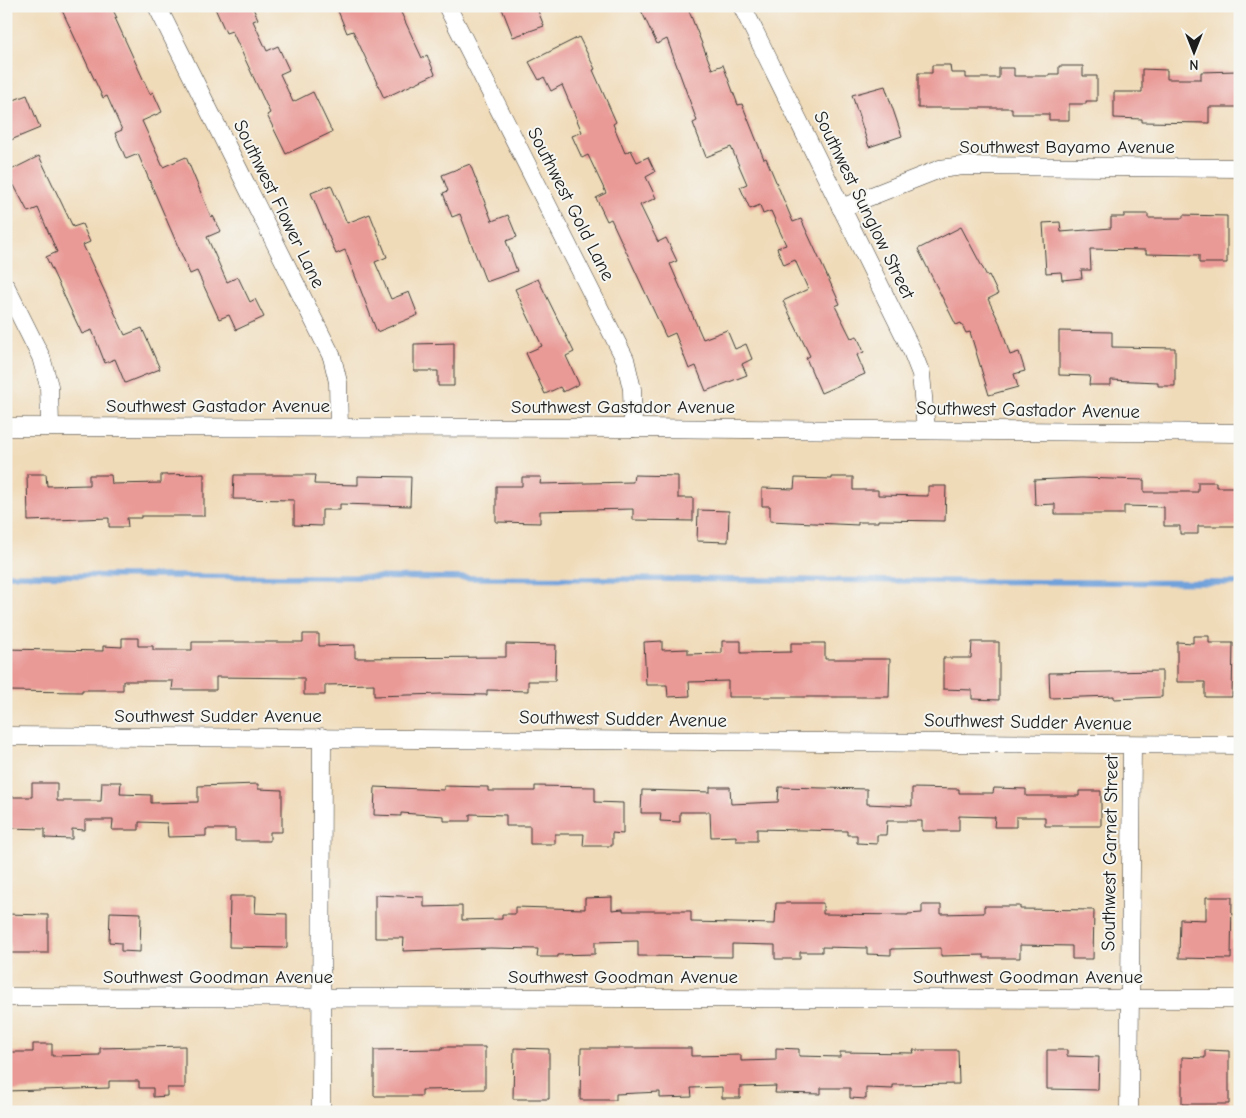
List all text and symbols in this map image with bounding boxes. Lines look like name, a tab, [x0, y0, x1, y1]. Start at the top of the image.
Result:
north arrow	[1168, 28, 1218, 78]
text: N	[1189, 56, 1199, 73]
street label: Southwest Sunglow Street	[809, 108, 919, 303]
street label: Southwest Flower Lane	[229, 116, 329, 292]
street label: Southwest Gold Lane	[523, 124, 619, 284]
street label: Southwest Bayamo Avenue	[959, 136, 1175, 158]
street label: Southwest Gastador Avenue	[106, 395, 330, 417]
street label: Southwest Gastador Avenue	[511, 396, 735, 418]
street label: Southwest Gastador Avenue	[916, 397, 1140, 423]
street label: Southwest Sudder Avenue	[114, 705, 322, 727]
street label: Southwest Sudder Avenue	[519, 706, 727, 732]
street label: Southwest Sudder Avenue	[924, 709, 1132, 735]
street label: Southwest Garnet Street	[1097, 754, 1123, 951]
street label: Southwest Goodman Avenue	[103, 966, 333, 988]
street label: Southwest Goodman Avenue	[508, 966, 738, 988]
street label: Southwest Goodman Avenue	[913, 966, 1143, 988]

